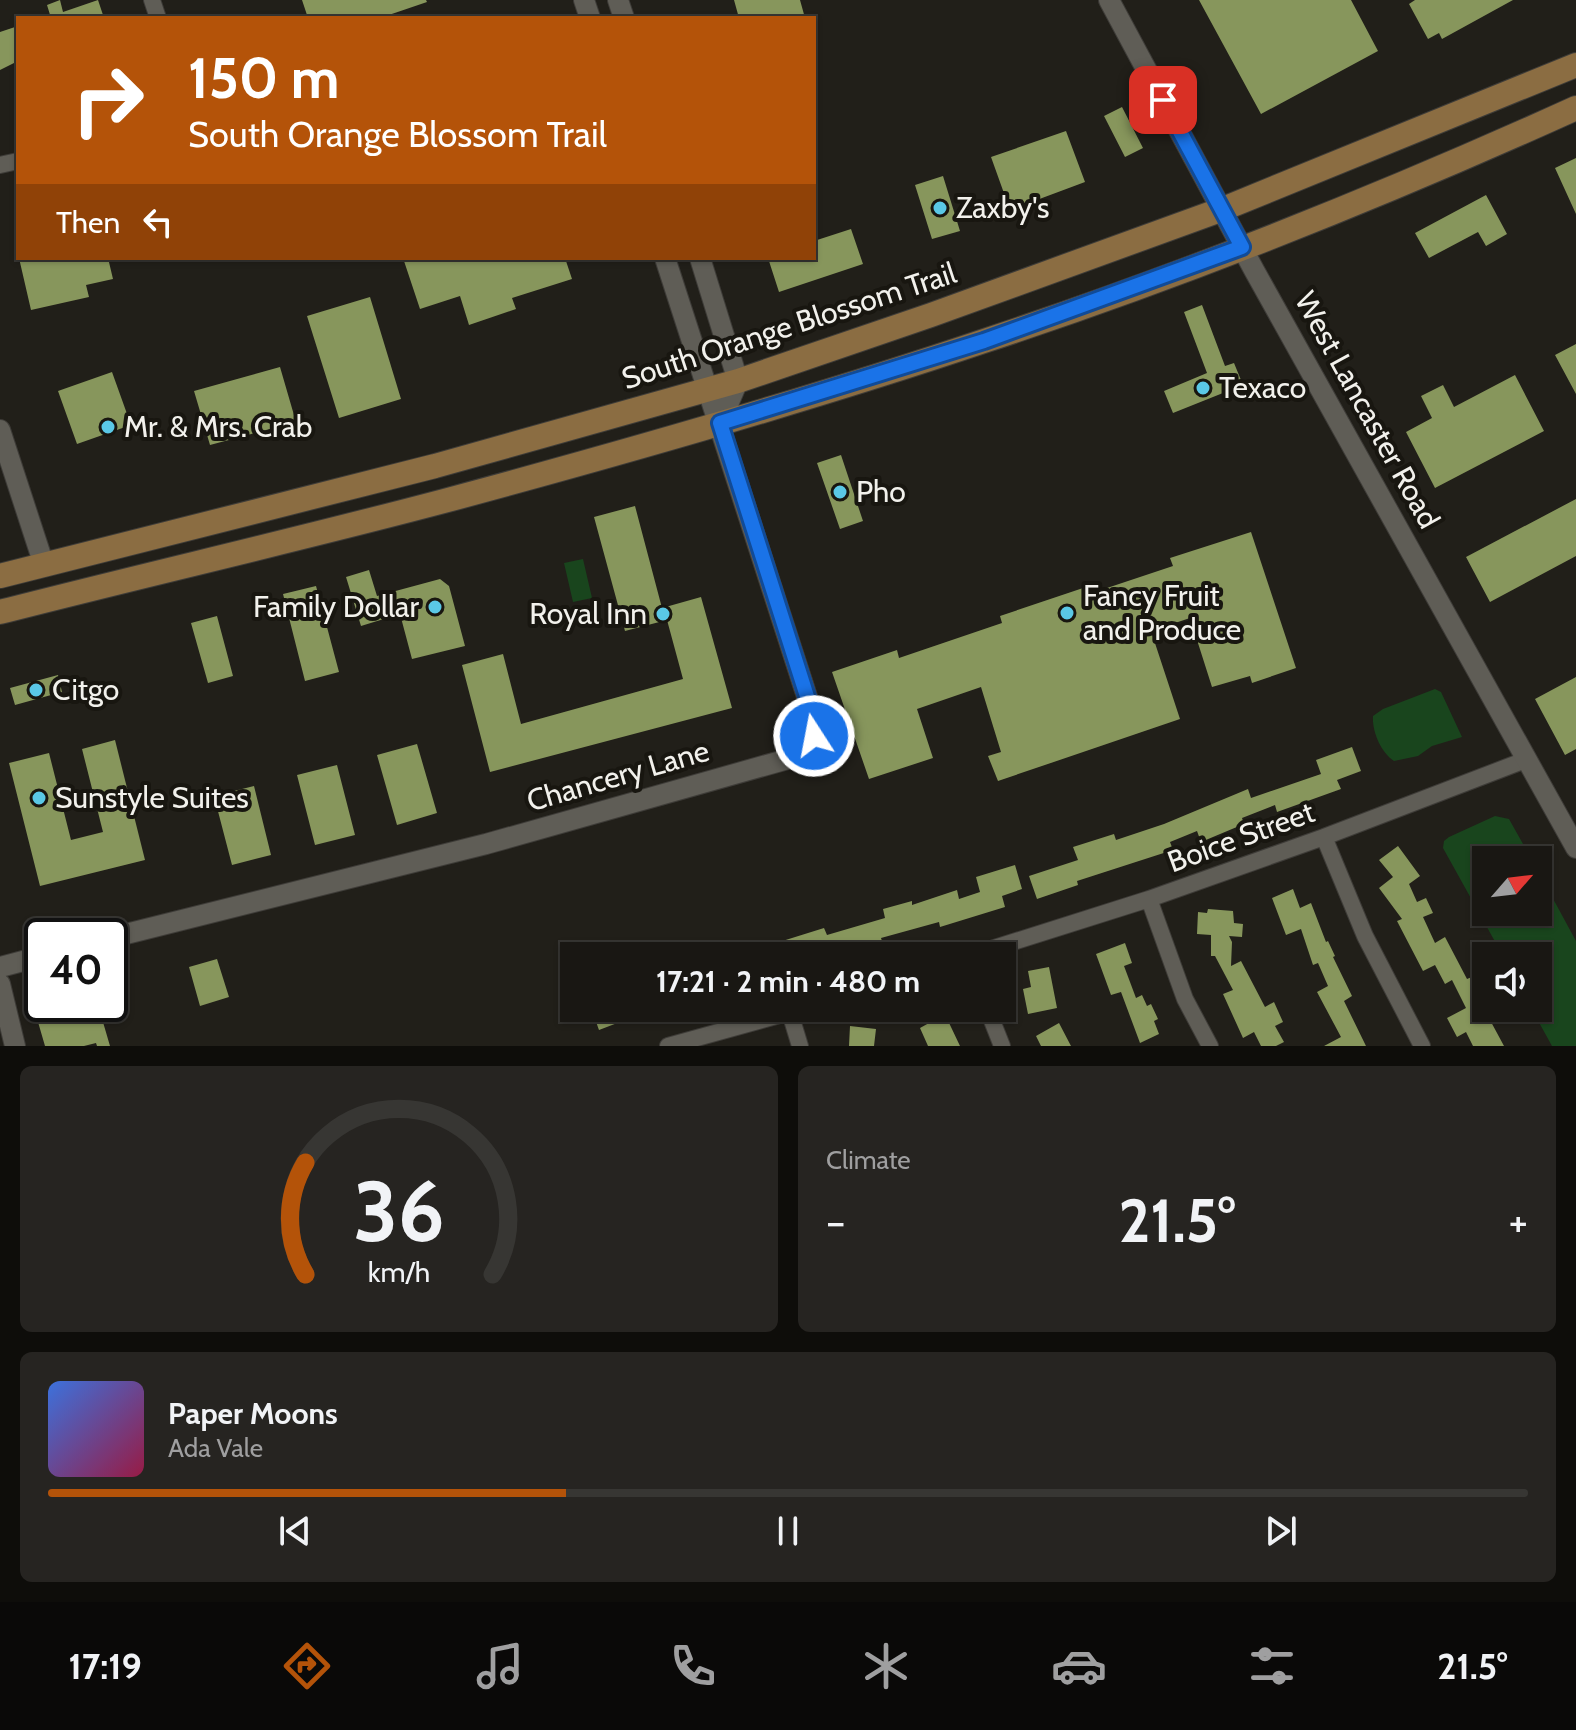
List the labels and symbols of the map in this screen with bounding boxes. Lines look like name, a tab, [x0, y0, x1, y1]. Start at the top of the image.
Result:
pin	[1129, 66, 1197, 134]
place label: Zaxby's	[956, 189, 1049, 226]
marker: Zaxby's	[931, 199, 949, 217]
street label: South Orange Blossom Trail	[617, 254, 961, 397]
street label: West Lancaster Road	[1287, 285, 1448, 535]
place label: Texaco	[1219, 369, 1306, 406]
marker: Texaco	[1194, 379, 1212, 397]
place label: Mr. & Mrs. Crab	[124, 408, 312, 445]
marker: Mr. & Mrs. Crab	[99, 418, 117, 436]
place label: Pho	[856, 473, 906, 510]
marker: Pho	[831, 483, 849, 501]
place label: Fancy Fruit and Produce	[1083, 577, 1241, 648]
place label: Family Dollar	[253, 588, 420, 625]
place label: Royal Inn	[529, 595, 647, 632]
marker: Family Dollar	[426, 598, 444, 616]
marker: Fancy Fruit and Produce	[1058, 604, 1076, 622]
marker: Royal Inn	[654, 605, 672, 623]
place label: Citgo	[52, 671, 119, 708]
marker: Citgo	[27, 681, 45, 699]
position arrow	[772, 694, 856, 778]
street label: Chancery Lane	[523, 732, 713, 819]
place label: Sunstyle Suites	[55, 779, 249, 816]
marker: Sunstyle Suites	[30, 789, 48, 807]
street label: Boice Street	[1162, 793, 1319, 880]
north arrow	[1472, 846, 1552, 926]
speed limit sign: 40	[24, 918, 128, 1022]

